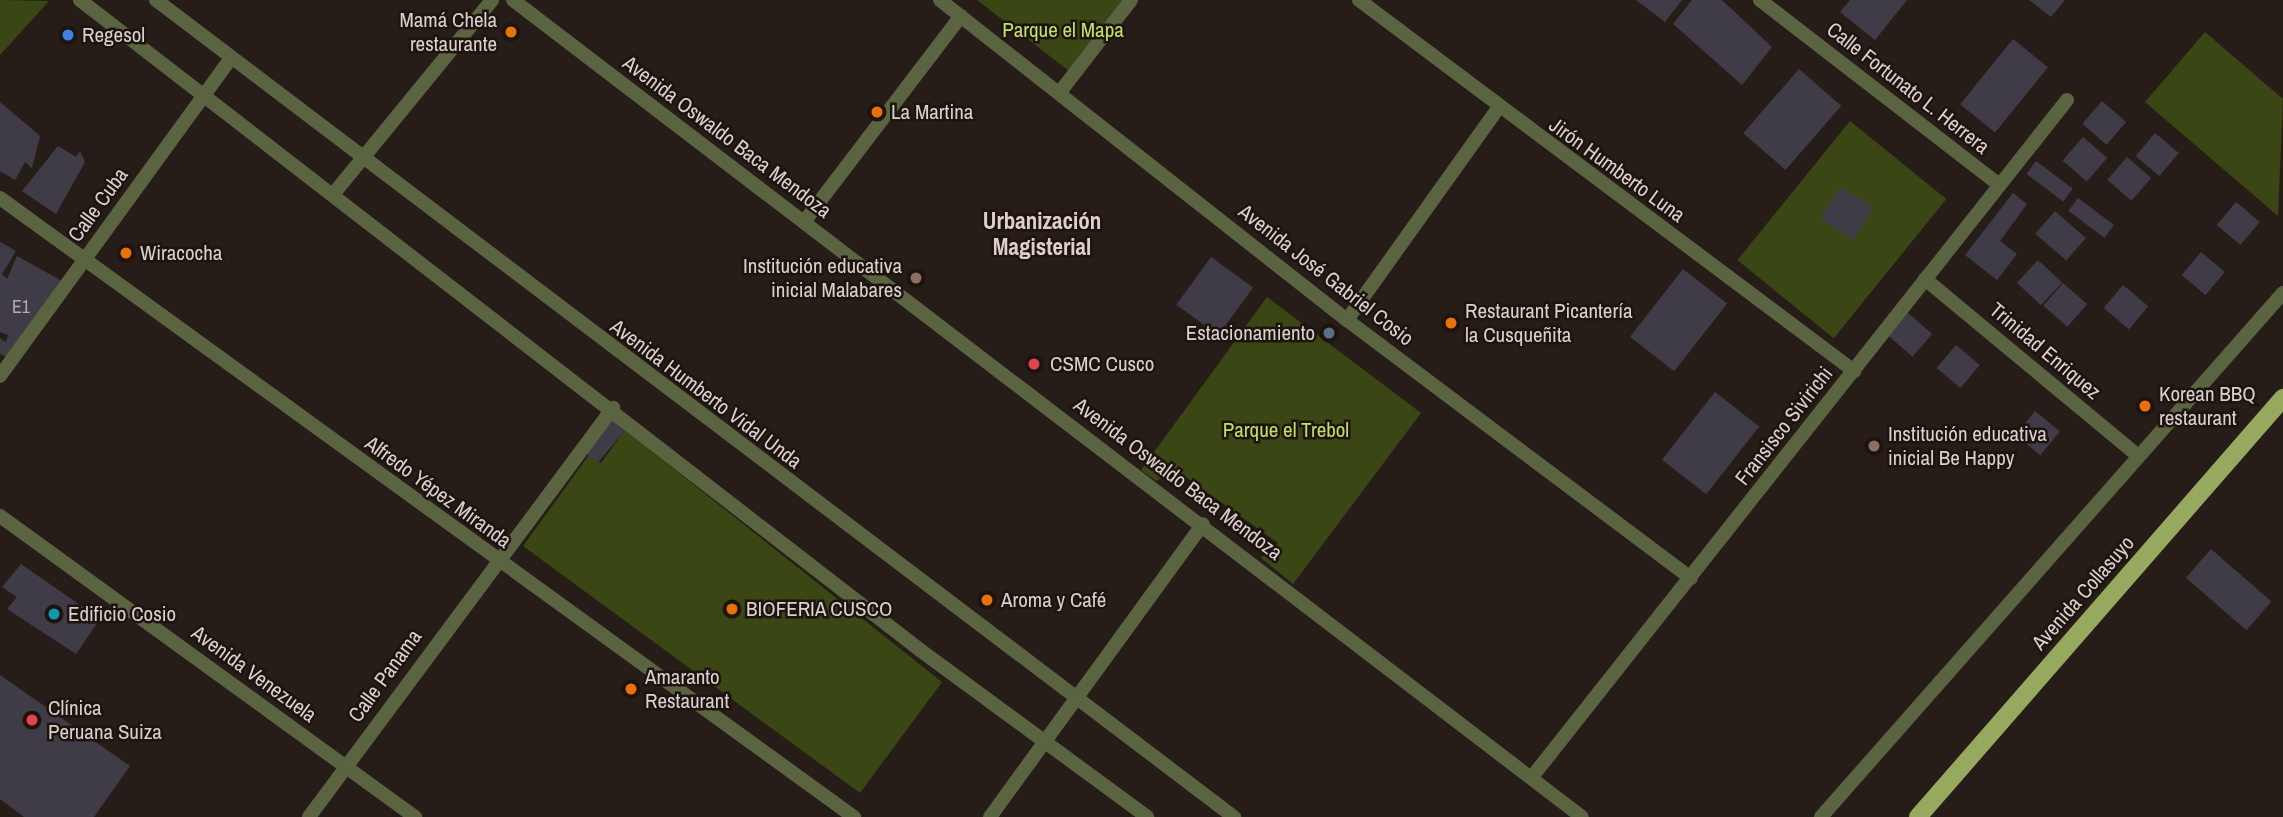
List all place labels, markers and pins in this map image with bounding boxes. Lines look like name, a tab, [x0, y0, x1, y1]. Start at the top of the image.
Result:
place label: Mamá Chela restaurante	[399, 7, 497, 57]
place label: Regesol	[82, 22, 145, 48]
marker: Mamá Chela restaurante	[503, 24, 519, 40]
marker: Regesol	[60, 27, 76, 43]
place label: La Martina	[891, 99, 973, 125]
marker: La Martina	[869, 104, 885, 120]
place label: Wiracocha	[140, 240, 222, 266]
marker: Wiracocha	[118, 245, 134, 261]
place label: Institución educativa inicial Malabares	[743, 253, 902, 303]
marker: Institución educativa inicial Malabares	[908, 270, 924, 286]
place label: Restaurant Picantería la Cusqueñita	[1465, 298, 1633, 348]
marker: Restaurant Picantería la Cusqueñita	[1443, 315, 1459, 331]
place label: Estacionamiento	[1186, 320, 1315, 346]
marker: Estacionamiento	[1321, 325, 1337, 341]
place label: CSMC Cusco	[1050, 351, 1154, 377]
marker: CSMC Cusco	[1024, 354, 1044, 374]
place label: Korean BBQ restaurant	[2159, 381, 2256, 431]
marker: Korean BBQ restaurant	[2137, 398, 2153, 414]
place label: Institución educativa inicial Be Happy	[1888, 421, 2047, 471]
marker: Institución educativa inicial Be Happy	[1866, 438, 1882, 454]
place label: Aroma y Café	[1001, 587, 1106, 613]
marker: Aroma y Café	[979, 592, 995, 608]
place label: BIOFERIA CUSCO	[746, 596, 893, 622]
place label: Edificio Cosio	[68, 601, 176, 627]
marker: BIOFERIA CUSCO	[724, 601, 740, 617]
marker: Edificio Cosio	[46, 606, 62, 622]
place label: Amaranto Restaurant	[645, 664, 729, 714]
marker: Amaranto Restaurant	[623, 681, 639, 697]
place label: Clínica Peruana Suiza	[48, 695, 162, 745]
marker: Clínica Peruana Suiza	[22, 710, 42, 730]

